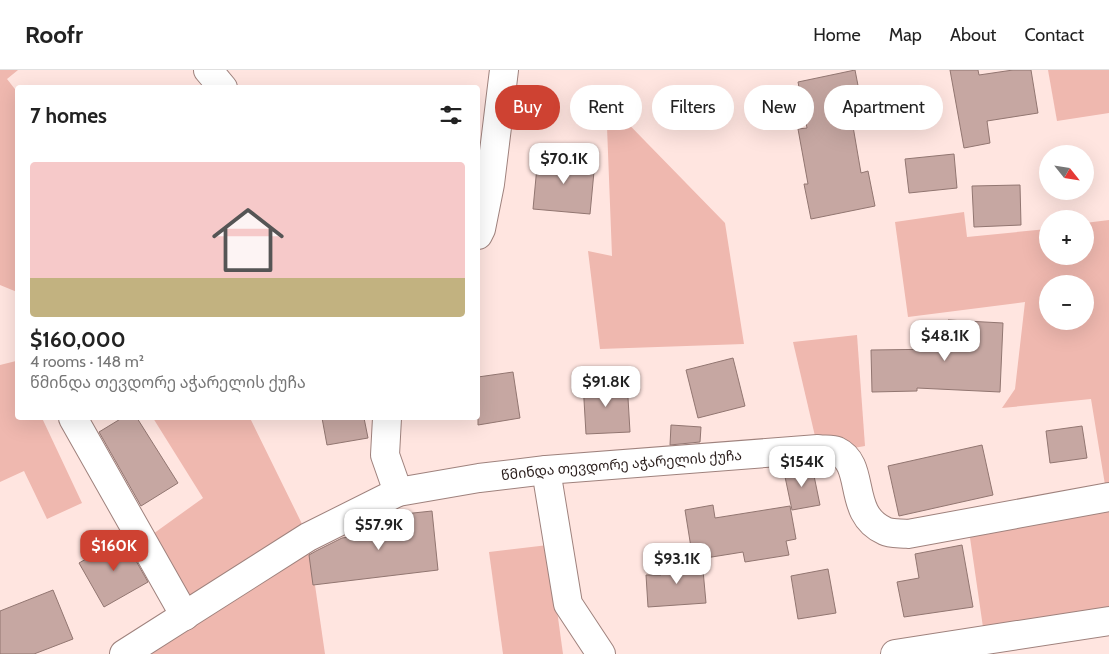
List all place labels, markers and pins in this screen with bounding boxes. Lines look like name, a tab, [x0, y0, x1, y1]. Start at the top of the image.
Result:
pin: $70.1K	[523, 142, 605, 185]
pin: $48.1K	[904, 320, 986, 362]
pin: $91.8K	[565, 366, 647, 408]
pin: $154K	[767, 446, 837, 488]
pin: $57.9K	[338, 508, 420, 551]
pin: $160K	[79, 530, 149, 572]
pin: $93.1K	[636, 542, 718, 585]

